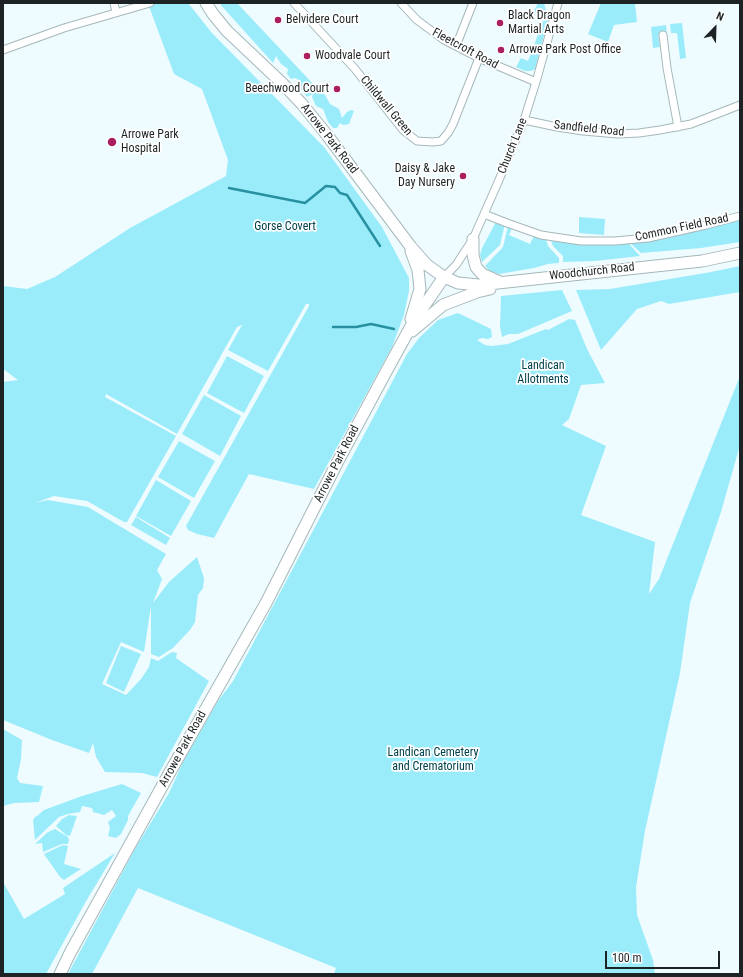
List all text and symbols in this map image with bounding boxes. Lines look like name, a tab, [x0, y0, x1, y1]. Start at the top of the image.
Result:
north arrow	[695, 8, 735, 48]
place label: Black Dragon Martial Arts	[508, 9, 571, 37]
text: N	[714, 9, 726, 24]
place label: Belvidere Court	[286, 13, 358, 27]
marker: Belvidere Court	[273, 15, 283, 25]
marker: Black Dragon Martial Arts	[495, 18, 505, 28]
street label: Fleetcroft Road	[430, 26, 500, 72]
place label: Arrowe Park Post Office	[509, 43, 621, 57]
marker: Arrowe Park Post Office	[496, 45, 506, 55]
place label: Woodvale Court	[315, 49, 390, 63]
marker: Woodvale Court	[302, 51, 312, 61]
street label: Childwall Green	[357, 73, 415, 139]
place label: Beechwood Court	[245, 82, 329, 96]
marker: Beechwood Court	[332, 84, 342, 94]
street label: Arrowe Park Road	[297, 101, 361, 177]
street label: Church Lane	[495, 116, 531, 176]
street label: Sandfield Road	[553, 118, 625, 140]
place label: Arrowe Park Hospital	[121, 128, 179, 156]
marker: Arrowe Park Hospital	[106, 136, 118, 148]
place label: Daisy & Jake Day Nursery	[395, 162, 455, 190]
marker: Daisy & Jake Day Nursery	[458, 171, 468, 181]
street label: Common Field Road	[634, 211, 730, 245]
park label: Gorse Covert	[254, 220, 316, 234]
street label: Woodchurch Road	[549, 260, 635, 284]
park label: Landican Allotments	[517, 359, 569, 387]
street label: Arrowe Park Road	[311, 423, 363, 505]
street label: Arrowe Park Road	[156, 709, 210, 789]
park label: Landican Cemetery and Crematorium	[388, 746, 478, 774]
scale bar	[607, 943, 722, 969]
text: 100 m	[612, 951, 642, 965]

